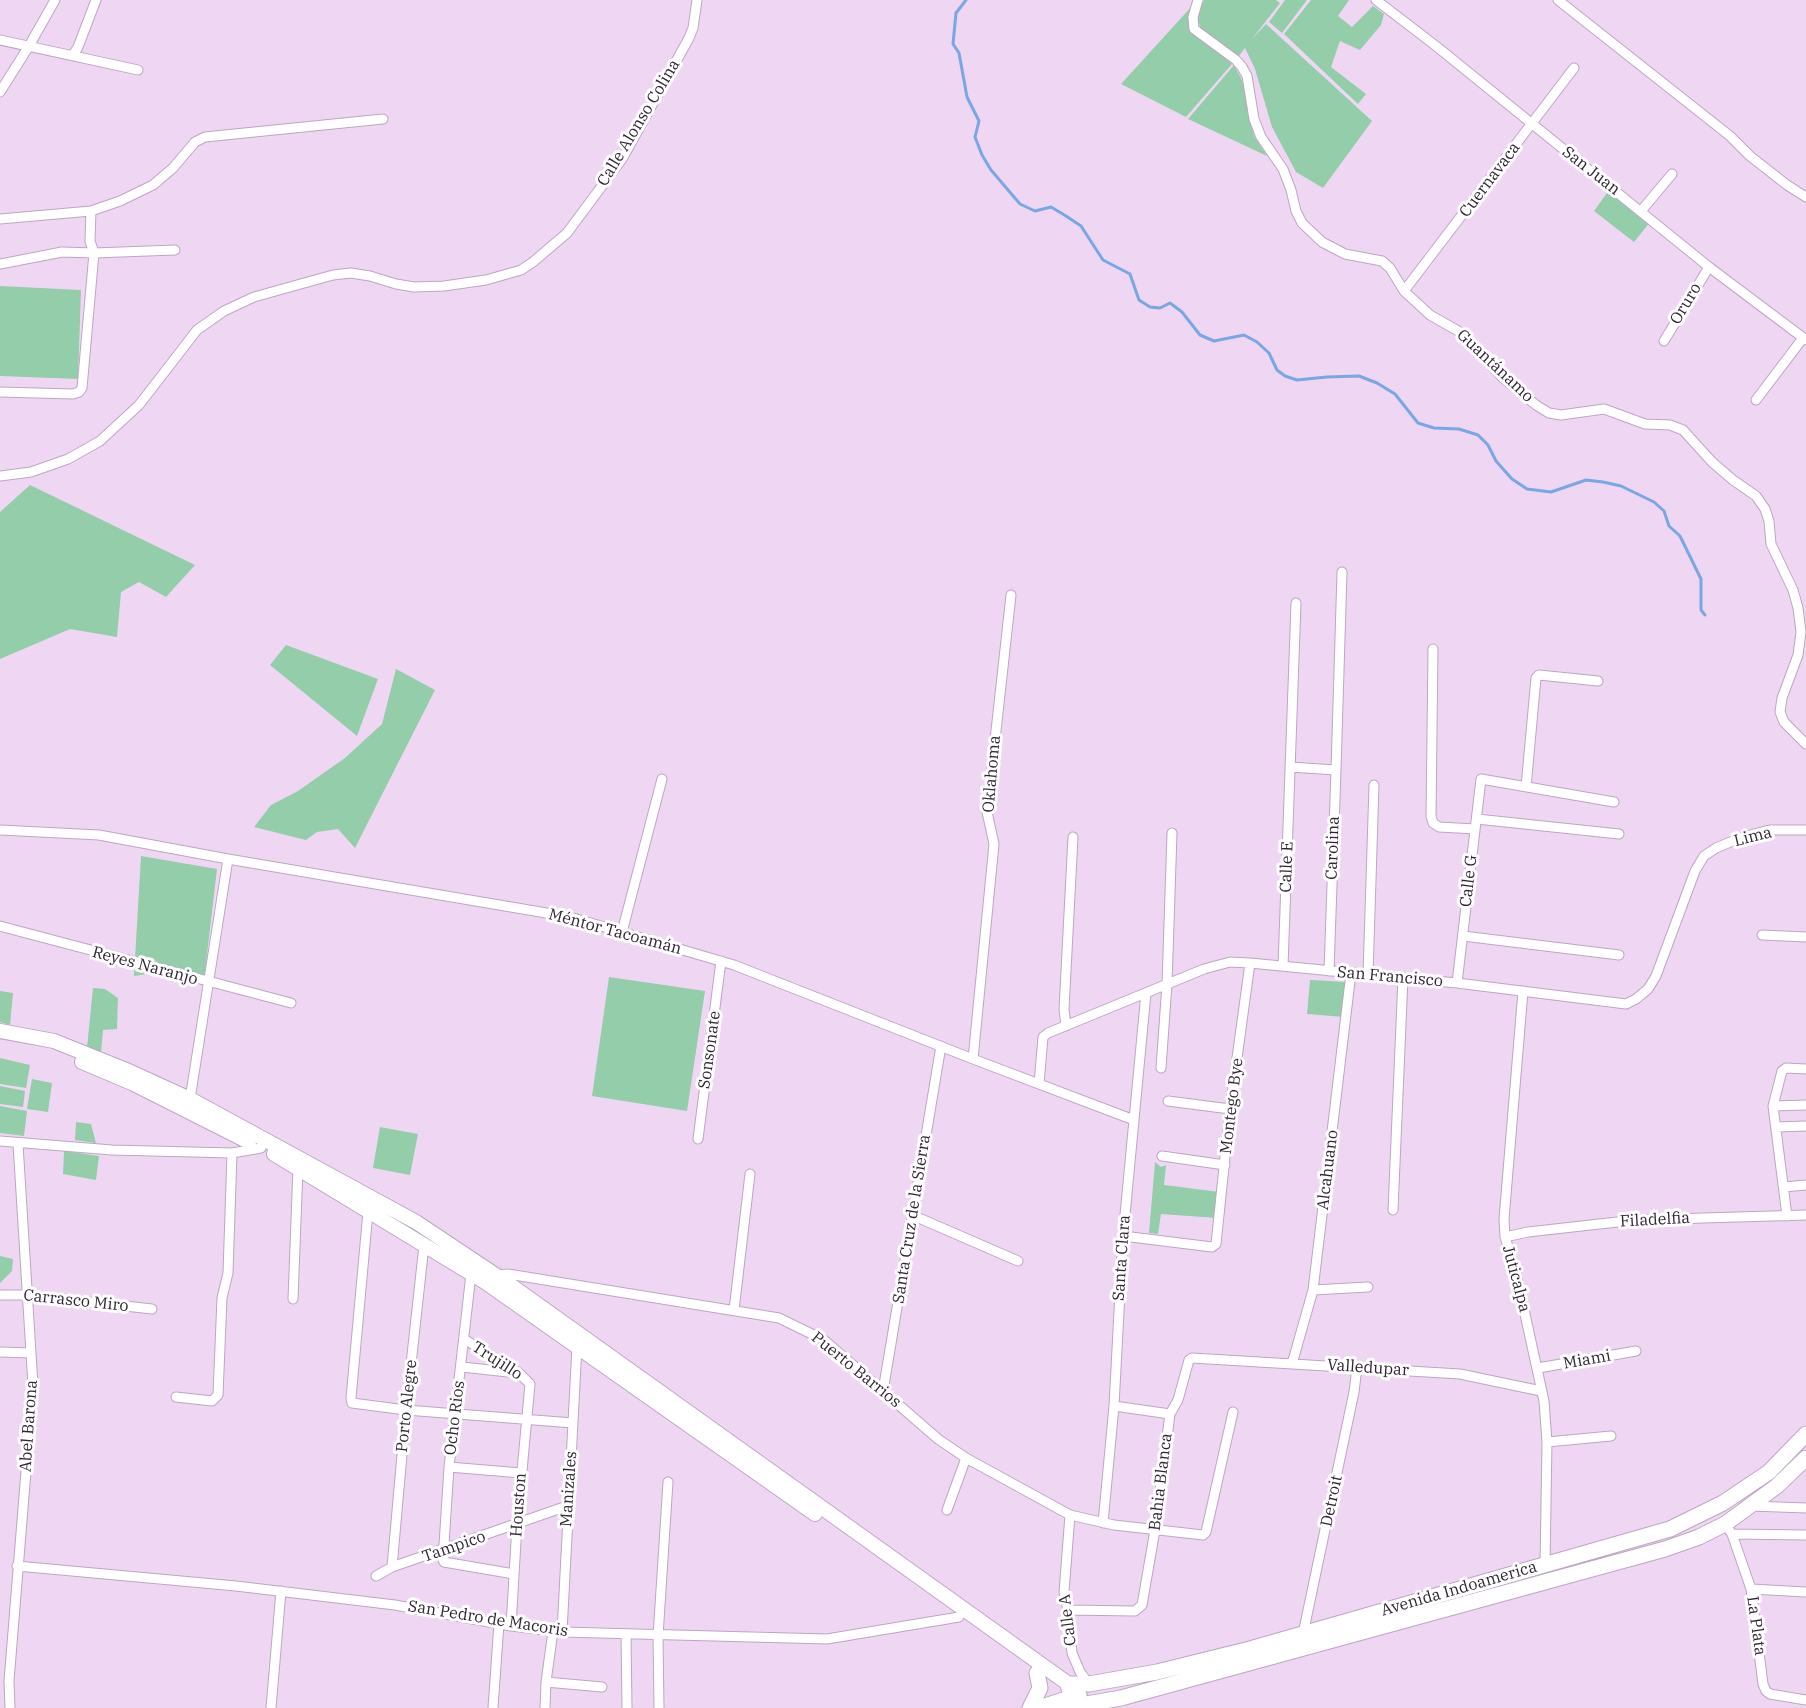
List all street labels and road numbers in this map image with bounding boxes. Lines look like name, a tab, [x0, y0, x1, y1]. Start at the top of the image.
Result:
street label: Calle Alonso Colina	[594, 56, 684, 190]
street label: Cuernavaca	[1456, 139, 1524, 221]
street label: San Juan	[1558, 142, 1624, 200]
street label: Oruro	[1666, 280, 1706, 328]
street label: Guantánamo	[1453, 326, 1537, 406]
street label: Oklahoma	[979, 735, 1005, 813]
street label: Carolina	[1322, 816, 1344, 880]
street label: Lima	[1732, 823, 1774, 851]
street label: Calle E	[1277, 841, 1297, 893]
street label: Calle G	[1456, 854, 1482, 908]
street label: Méntor Tacoamán	[546, 905, 684, 959]
street label: Reyes Naranjo	[90, 943, 200, 989]
street label: San Francisco	[1336, 963, 1444, 991]
street label: Sonsonate	[695, 1010, 725, 1090]
street label: Montego Bye	[1217, 1057, 1247, 1155]
street label: Alcahuano	[1314, 1129, 1342, 1211]
street label: Santa Cruz de la Sierra	[889, 1133, 935, 1305]
street label: Filadelfia	[1619, 1209, 1691, 1231]
street label: Santa Clara	[1109, 1214, 1135, 1302]
street label: Juticalpa	[1498, 1244, 1534, 1314]
street label: Carrasco Miro	[22, 1286, 130, 1316]
street label: Puerto Barrios	[807, 1328, 905, 1412]
street label: Trujillo	[468, 1338, 526, 1384]
street label: Miami	[1562, 1346, 1612, 1374]
street label: Valledupar	[1326, 1356, 1410, 1380]
street label: Porto Alegre	[393, 1359, 421, 1453]
street label: Abel Barona	[16, 1379, 42, 1473]
street label: Ocho Rios	[441, 1380, 469, 1456]
street label: Bahia Blanca	[1145, 1432, 1177, 1532]
street label: Manizales	[557, 1450, 581, 1528]
street label: Houston	[507, 1472, 531, 1538]
street label: Detroit	[1317, 1473, 1347, 1529]
street label: Tampico	[420, 1527, 488, 1567]
street label: Avenida Indoamerica	[1379, 1558, 1539, 1620]
street label: Calle A	[1055, 1593, 1081, 1647]
street label: La Plata	[1742, 1595, 1770, 1657]
street label: San Pedro de Macoris	[407, 1597, 569, 1641]

